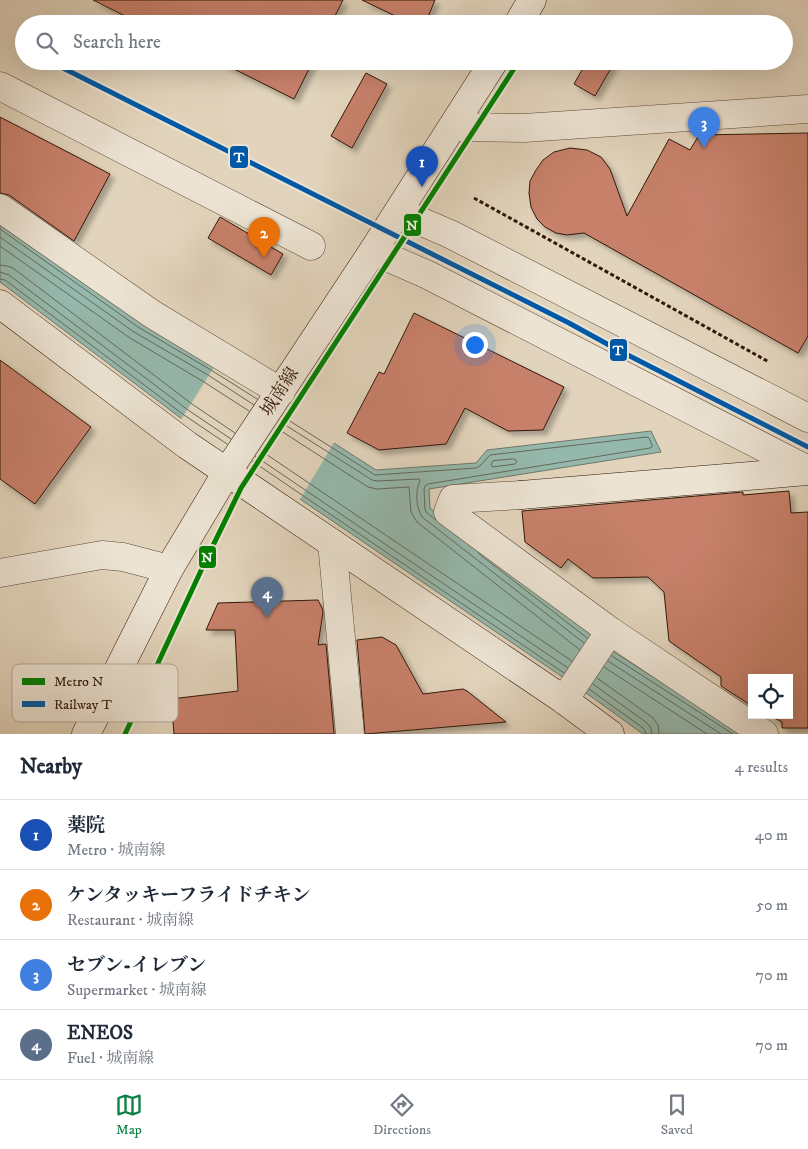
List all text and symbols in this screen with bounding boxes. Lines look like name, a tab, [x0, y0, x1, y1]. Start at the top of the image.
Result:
search box	[15, 15, 793, 70]
icon: search	[33, 29, 61, 57]
text: Search here	[73, 31, 161, 54]
pin: 3	[688, 107, 720, 148]
line badge: T	[229, 145, 249, 169]
pin: 1	[406, 146, 438, 187]
text: T	[233, 149, 245, 167]
line badge: N	[403, 213, 422, 237]
pin: 2	[248, 217, 280, 258]
text: N	[406, 217, 418, 235]
your location	[462, 332, 488, 358]
line badge: T	[609, 338, 628, 362]
text: T	[612, 342, 624, 360]
street label: 城南線	[256, 363, 304, 421]
line badge: N	[198, 545, 217, 569]
text: N	[201, 549, 213, 567]
pin: 4	[251, 577, 283, 618]
legend	[12, 664, 178, 722]
text: Metro N	[54, 673, 104, 691]
map controls	[748, 674, 793, 719]
button: locate	[748, 674, 793, 719]
text: Railway T	[54, 696, 112, 714]
text: Nearby	[20, 754, 82, 780]
text: 4 results	[735, 757, 788, 777]
text: 薬院	[67, 814, 105, 837]
text: 1	[33, 825, 39, 845]
text: 40 m	[755, 825, 788, 845]
text: Metro · 城南線	[67, 840, 166, 860]
text: ケンタッキーフライドチキン	[67, 884, 311, 907]
text: 2	[32, 895, 40, 915]
text: 50 m	[756, 895, 788, 915]
text: Restaurant · 城南線	[67, 910, 194, 930]
text: セブン-イレブン	[67, 954, 206, 977]
text: 3	[33, 965, 39, 985]
text: 70 m	[756, 965, 788, 985]
text: Supermarket · 城南線	[67, 980, 207, 1000]
text: ENEOS	[67, 1022, 133, 1045]
text: 4	[31, 1035, 41, 1055]
text: 70 m	[756, 1035, 788, 1055]
text: Fuel · 城南線	[67, 1048, 154, 1068]
tab: Map	[115, 1091, 143, 1139]
tab: Directions	[373, 1091, 431, 1139]
tab: Saved	[661, 1091, 693, 1139]

